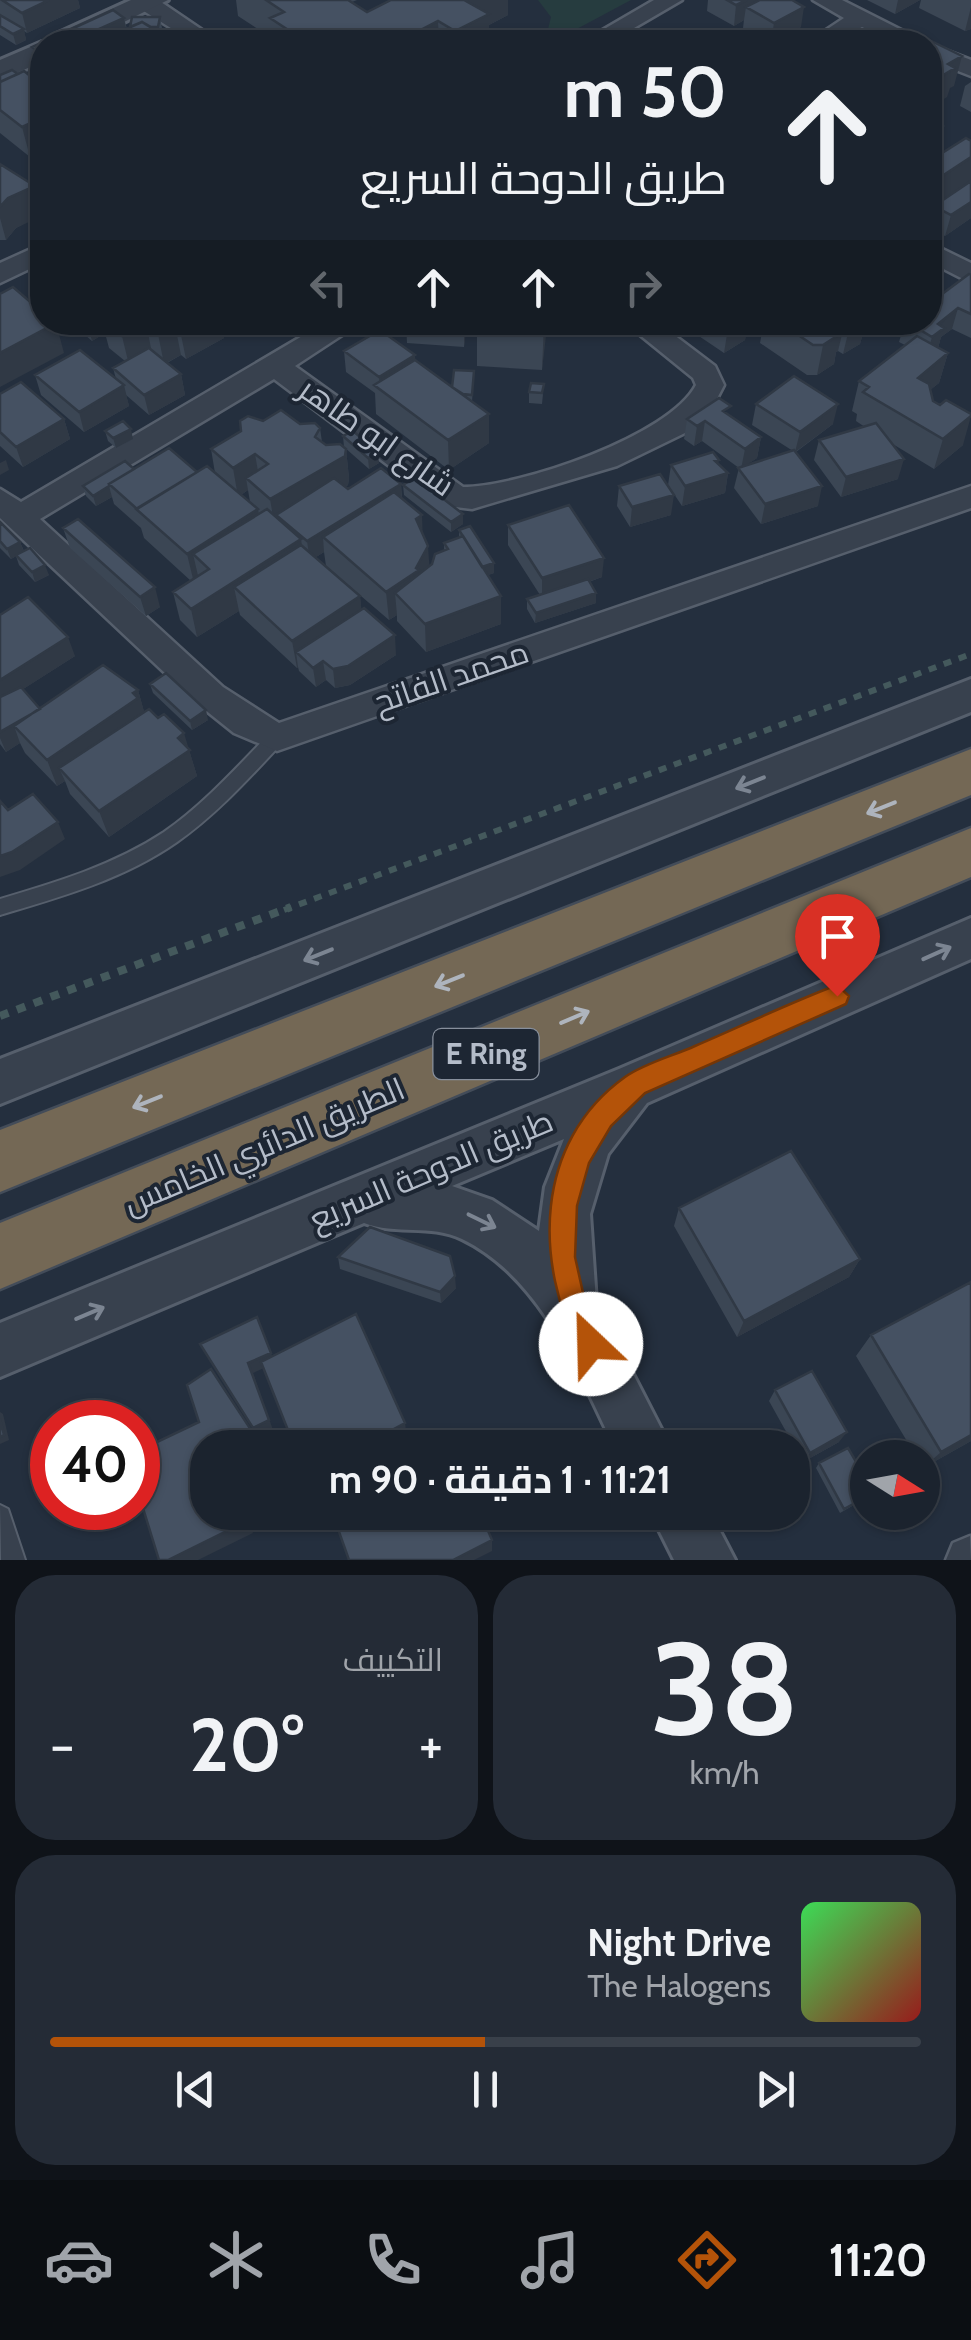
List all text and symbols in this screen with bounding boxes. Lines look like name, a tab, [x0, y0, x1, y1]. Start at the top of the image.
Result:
text: 50 m	[563, 49, 727, 135]
icon: ahead	[762, 70, 892, 200]
text: طريق الدوحة السريع	[360, 151, 727, 205]
icon: left	[301, 260, 356, 315]
icon: ahead	[406, 260, 461, 315]
icon: ahead	[511, 260, 566, 315]
icon: right	[616, 260, 671, 315]
street label: شارع ابو طاهر	[289, 368, 462, 507]
street label: محمد الفاتح	[368, 632, 535, 724]
one-way arrow	[736, 775, 766, 793]
one-way arrow	[866, 800, 896, 818]
pin	[795, 894, 880, 997]
icon: arrive	[810, 909, 865, 964]
one-way arrow	[921, 943, 952, 961]
one-way arrow	[304, 948, 334, 966]
one-way arrow	[434, 973, 465, 991]
one-way arrow	[559, 1007, 590, 1025]
road number: E Ring	[434, 1029, 538, 1079]
street label: الطريق الدائري الخامس	[117, 1069, 413, 1228]
one-way arrow	[133, 1094, 163, 1112]
street label: طريق الدوحة السريع	[303, 1101, 560, 1241]
one-way arrow	[467, 1212, 497, 1231]
position arrow	[539, 1292, 643, 1396]
one-way arrow	[74, 1302, 105, 1320]
speed limit sign: 40	[30, 1400, 160, 1530]
north arrow	[850, 1440, 940, 1530]
map controls	[850, 1440, 940, 1530]
text: 11:21 · 1 دقيقة · 90 m	[329, 1456, 671, 1503]
text: 38	[650, 1609, 799, 1767]
text: التكييف	[343, 1640, 443, 1679]
text: 20°	[189, 1699, 304, 1790]
text: −	[50, 1711, 74, 1778]
text: +	[419, 1711, 443, 1778]
text: km/h	[689, 1753, 760, 1792]
text: Night Drive	[587, 1919, 771, 1966]
text: The Halogens	[587, 1966, 771, 2005]
icon: previous	[168, 2062, 223, 2117]
icon: pause	[458, 2062, 513, 2117]
icon: next	[748, 2062, 803, 2117]
icon: car	[44, 2225, 114, 2295]
icon: climate	[201, 2225, 271, 2295]
icon: phone	[358, 2225, 428, 2295]
icon: music	[515, 2225, 585, 2295]
icon: directions	[672, 2225, 742, 2295]
text: 11:20	[829, 2233, 927, 2287]

